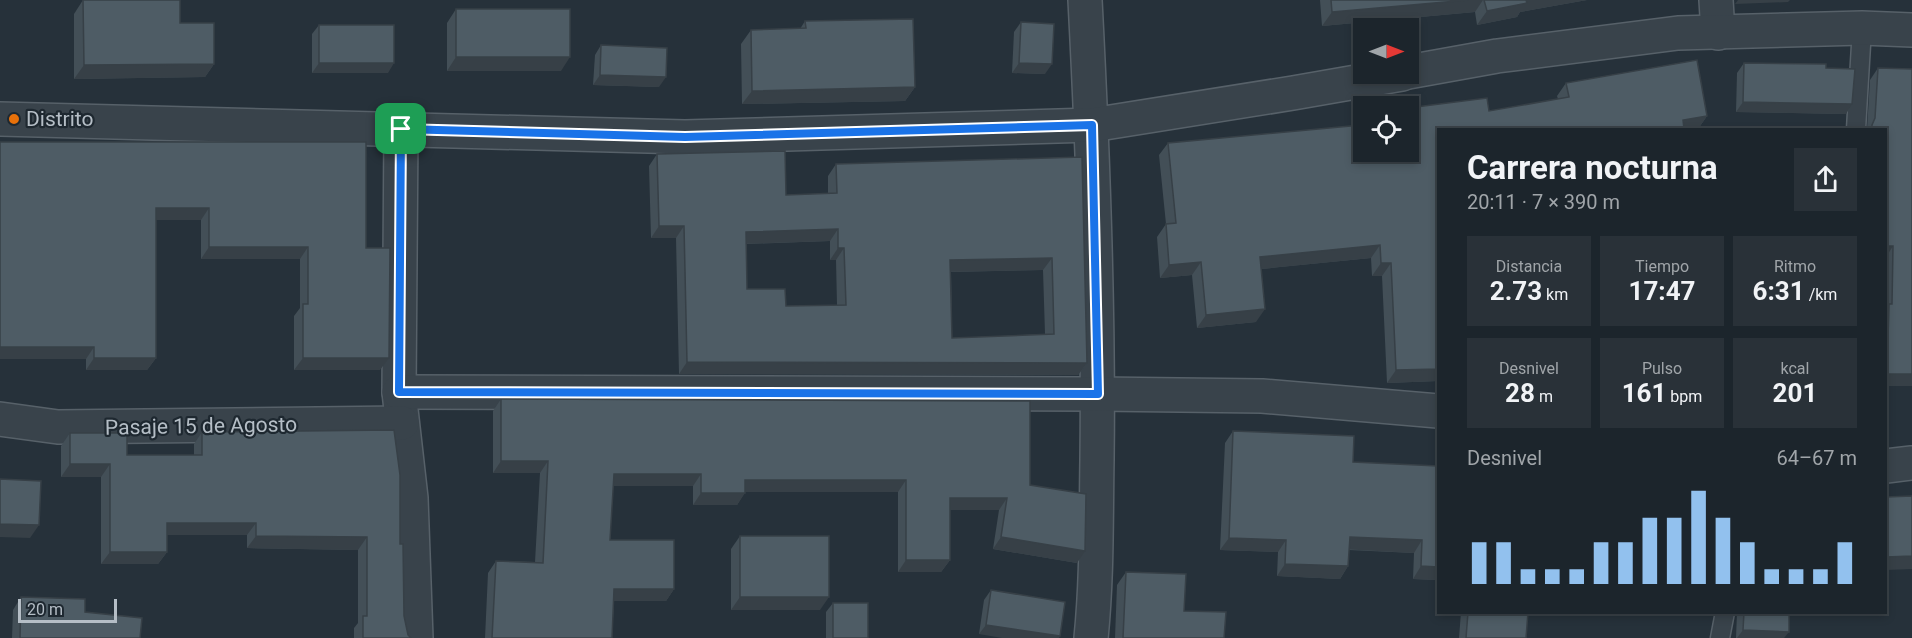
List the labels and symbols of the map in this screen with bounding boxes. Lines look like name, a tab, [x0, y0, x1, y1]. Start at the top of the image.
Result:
north arrow	[1353, 18, 1419, 84]
pin	[375, 103, 426, 154]
place label: Distrito	[26, 107, 93, 131]
marker: Distrito	[7, 112, 21, 126]
street label: Pasaje 15 de Agosto	[105, 412, 297, 440]
scale bar	[18, 596, 117, 624]

